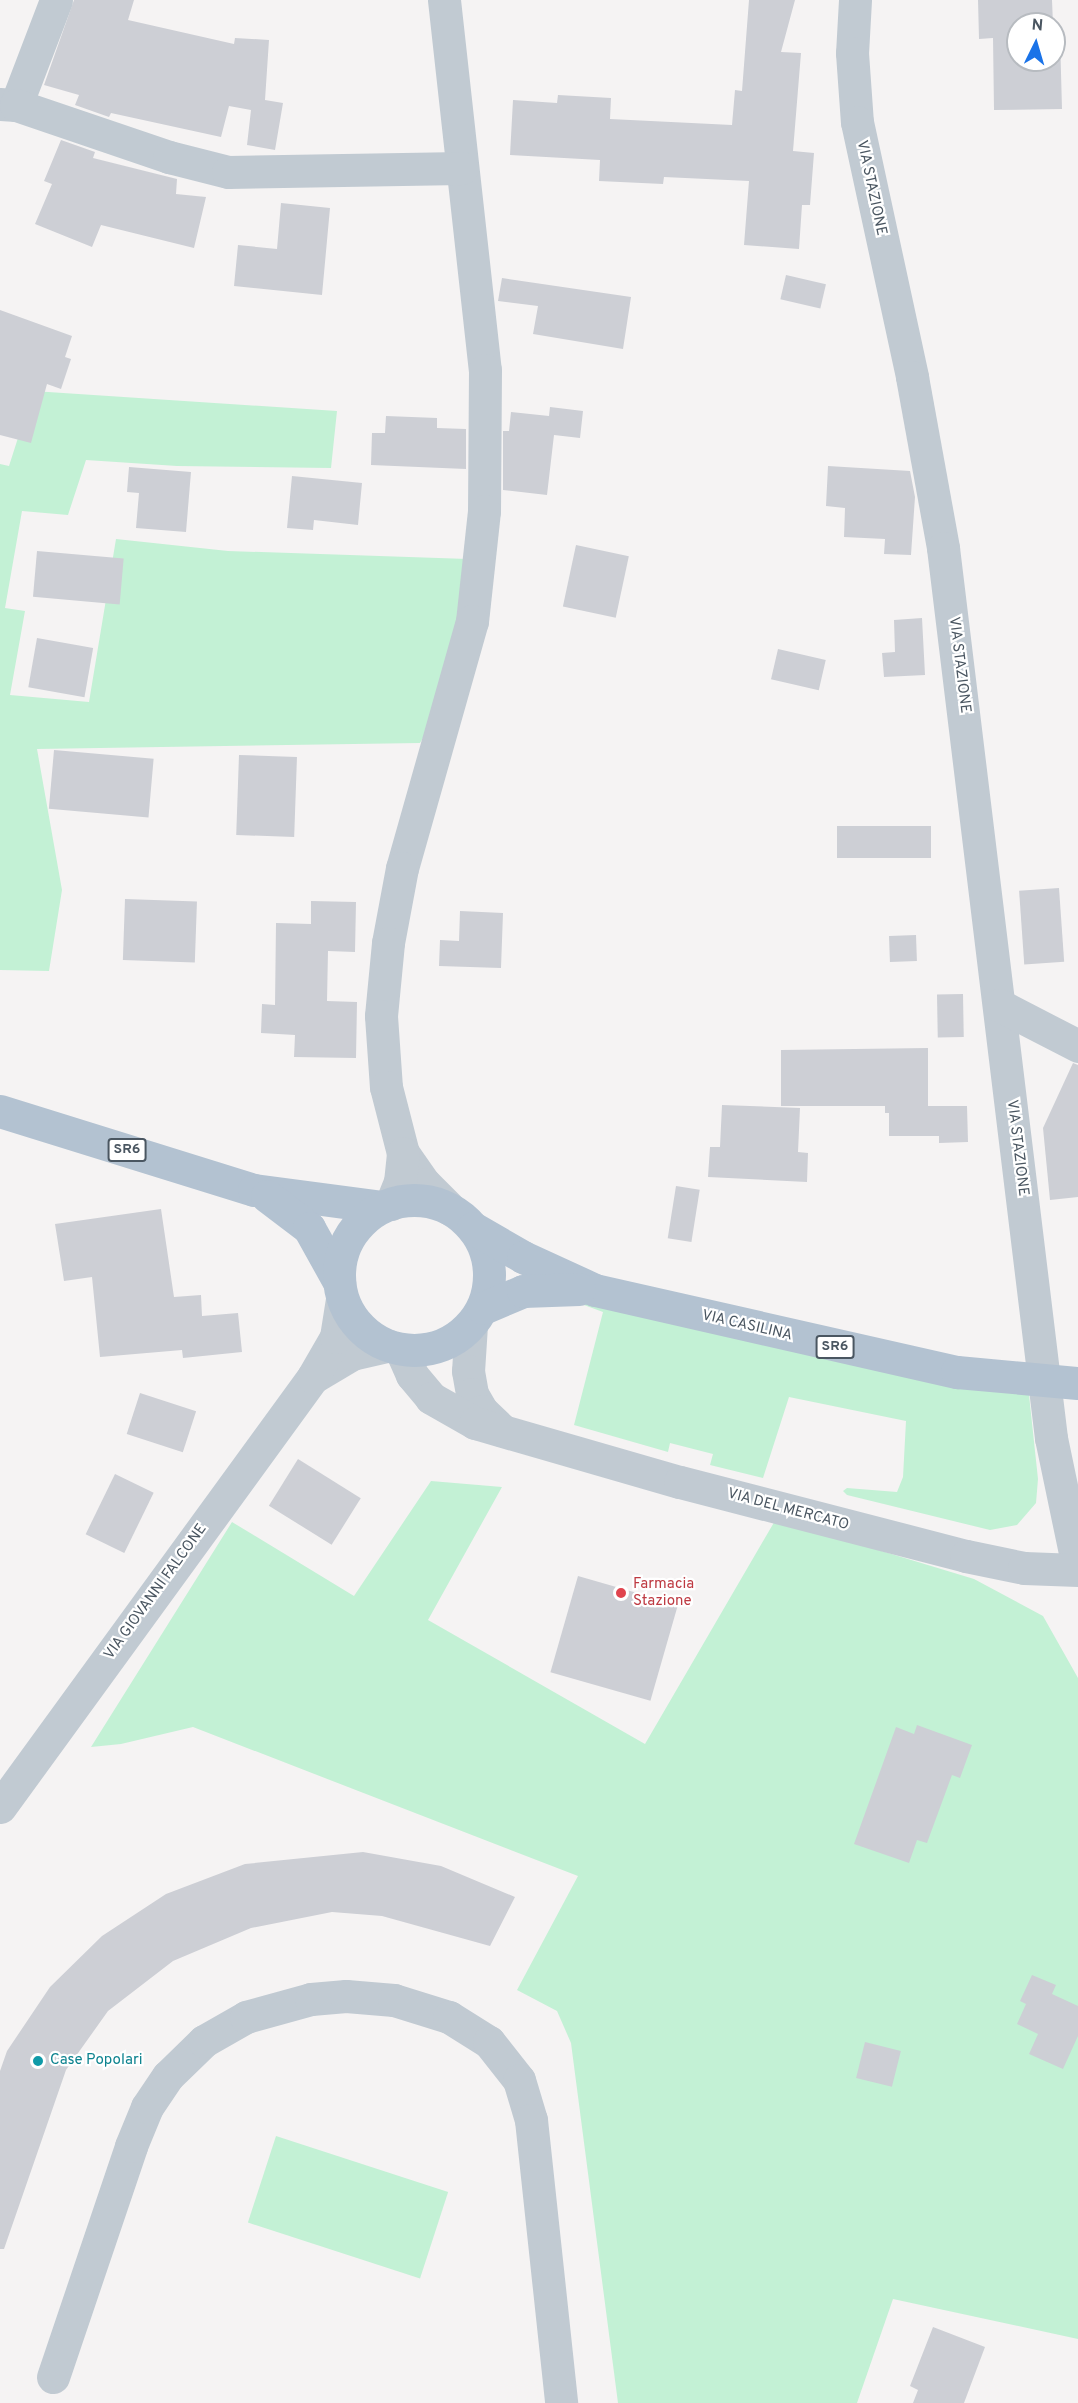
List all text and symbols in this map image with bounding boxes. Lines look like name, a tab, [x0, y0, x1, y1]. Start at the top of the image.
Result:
north arrow	[1006, 12, 1066, 72]
text: N	[1031, 16, 1044, 37]
street label: VIA STAZIONE	[852, 138, 890, 238]
street label: VIA STAZIONE	[944, 615, 974, 715]
street label: VIA STAZIONE	[1002, 1098, 1032, 1198]
road number: SR6	[108, 1139, 146, 1161]
street label: VIA CASILINA	[700, 1307, 794, 1345]
road number: SR6	[816, 1336, 854, 1358]
street label: VIA DEL MERCATO	[725, 1485, 851, 1535]
street label: VIA GIOVANNI FALCONE	[101, 1521, 211, 1663]
place label: Farmacia Stazione	[633, 1575, 694, 1610]
marker: Farmacia Stazione	[614, 1586, 628, 1600]
place label: Case Popolari	[50, 2052, 143, 2070]
marker: Case Popolari	[31, 2054, 45, 2068]

